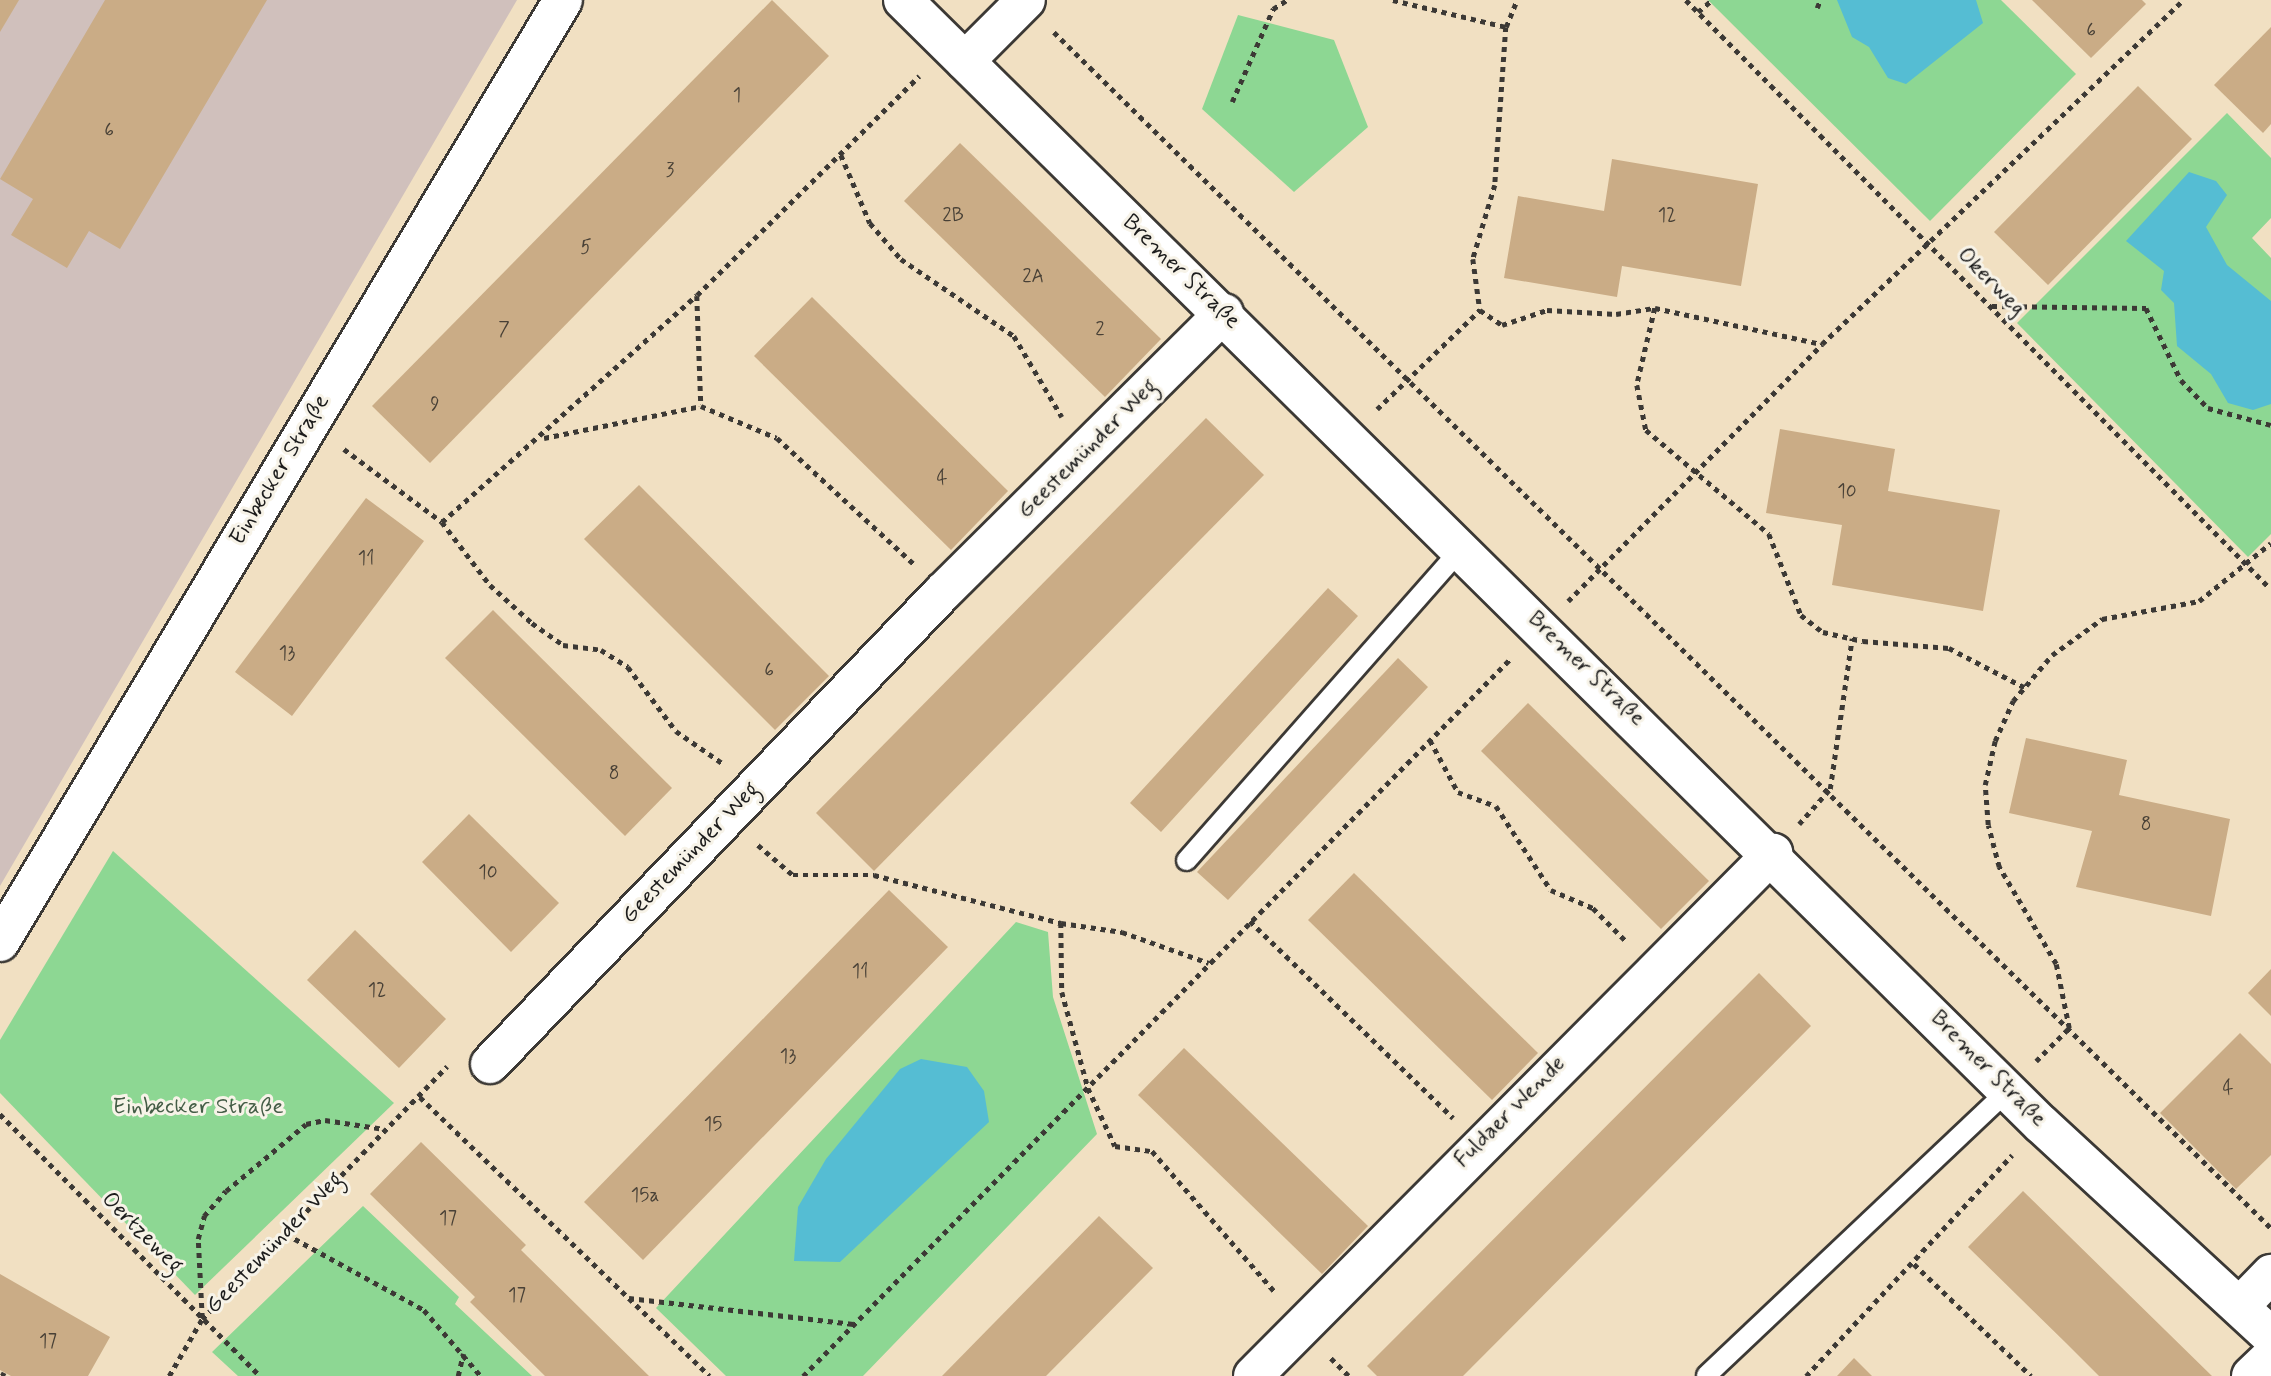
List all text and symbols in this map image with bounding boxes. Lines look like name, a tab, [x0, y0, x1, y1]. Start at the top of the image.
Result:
house number: 6	[2086, 20, 2096, 42]
house number: 1	[733, 85, 741, 107]
house number: 6	[104, 120, 114, 142]
house number: 3	[666, 160, 674, 182]
house number: 2B	[942, 205, 964, 227]
house number: 12	[1658, 205, 1676, 227]
street label: Bremer Straße	[1116, 209, 1246, 335]
house number: 5	[580, 237, 592, 259]
street label: Okerweg	[1951, 242, 2031, 322]
house number: 2A	[1022, 266, 1044, 288]
house number: 7	[498, 319, 510, 341]
house number: 2	[1095, 319, 1105, 341]
street label: Geestemünder Weg	[1012, 373, 1164, 525]
street label: Einbecker Straße	[224, 390, 336, 550]
house number: 9	[430, 394, 440, 416]
house number: 4	[936, 468, 948, 490]
house number: 10	[1837, 481, 1857, 503]
house number: 11	[358, 548, 374, 570]
street label: Bremer Straße	[1521, 606, 1651, 732]
house number: 13	[279, 643, 295, 665]
house number: 6	[764, 660, 774, 682]
house number: 8	[609, 763, 619, 785]
street label: Geestemünder Weg	[616, 776, 766, 930]
house number: 8	[2141, 814, 2151, 836]
house number: 10	[478, 862, 498, 884]
house number: 11	[852, 961, 868, 983]
house number: 12	[368, 980, 386, 1002]
street label: Bremer Straße	[1924, 1005, 2052, 1133]
house number: 13	[780, 1046, 796, 1068]
street label: Fuldaer Wende	[1449, 1051, 1571, 1173]
house number: 4	[2222, 1078, 2234, 1100]
park label: Einbecker Straße	[112, 1093, 284, 1121]
house number: 15	[704, 1114, 722, 1136]
street label: Geestemünder Weg	[200, 1166, 350, 1320]
house number: 15a	[631, 1185, 659, 1207]
street label: Oertzeweg	[95, 1186, 189, 1280]
house number: 17	[439, 1208, 457, 1230]
house number: 17	[508, 1285, 526, 1307]
house number: 17	[39, 1331, 57, 1353]

